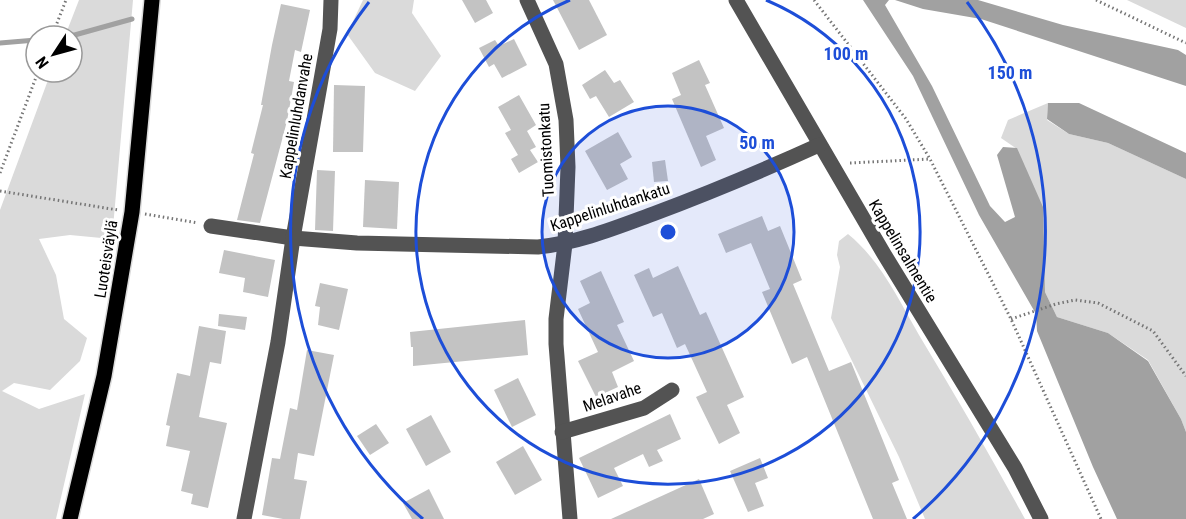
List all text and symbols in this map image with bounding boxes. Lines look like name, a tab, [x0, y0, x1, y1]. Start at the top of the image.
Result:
north arrow	[24, 24, 84, 84]
text: 100 m	[824, 43, 868, 64]
street label: Kappelinluhdanvahe	[276, 52, 316, 180]
text: N	[32, 53, 53, 72]
text: 150 m	[988, 62, 1032, 83]
street label: Tuomistonkatu	[534, 103, 558, 197]
text: 50 m	[739, 132, 775, 153]
street label: Kappelinluhdankatu	[548, 179, 672, 235]
street label: Kappelinsalmentie	[865, 196, 941, 306]
street label: Luoteisväylä	[90, 219, 122, 299]
centre of rings	[658, 222, 678, 242]
street label: Melavahe	[580, 378, 644, 416]

